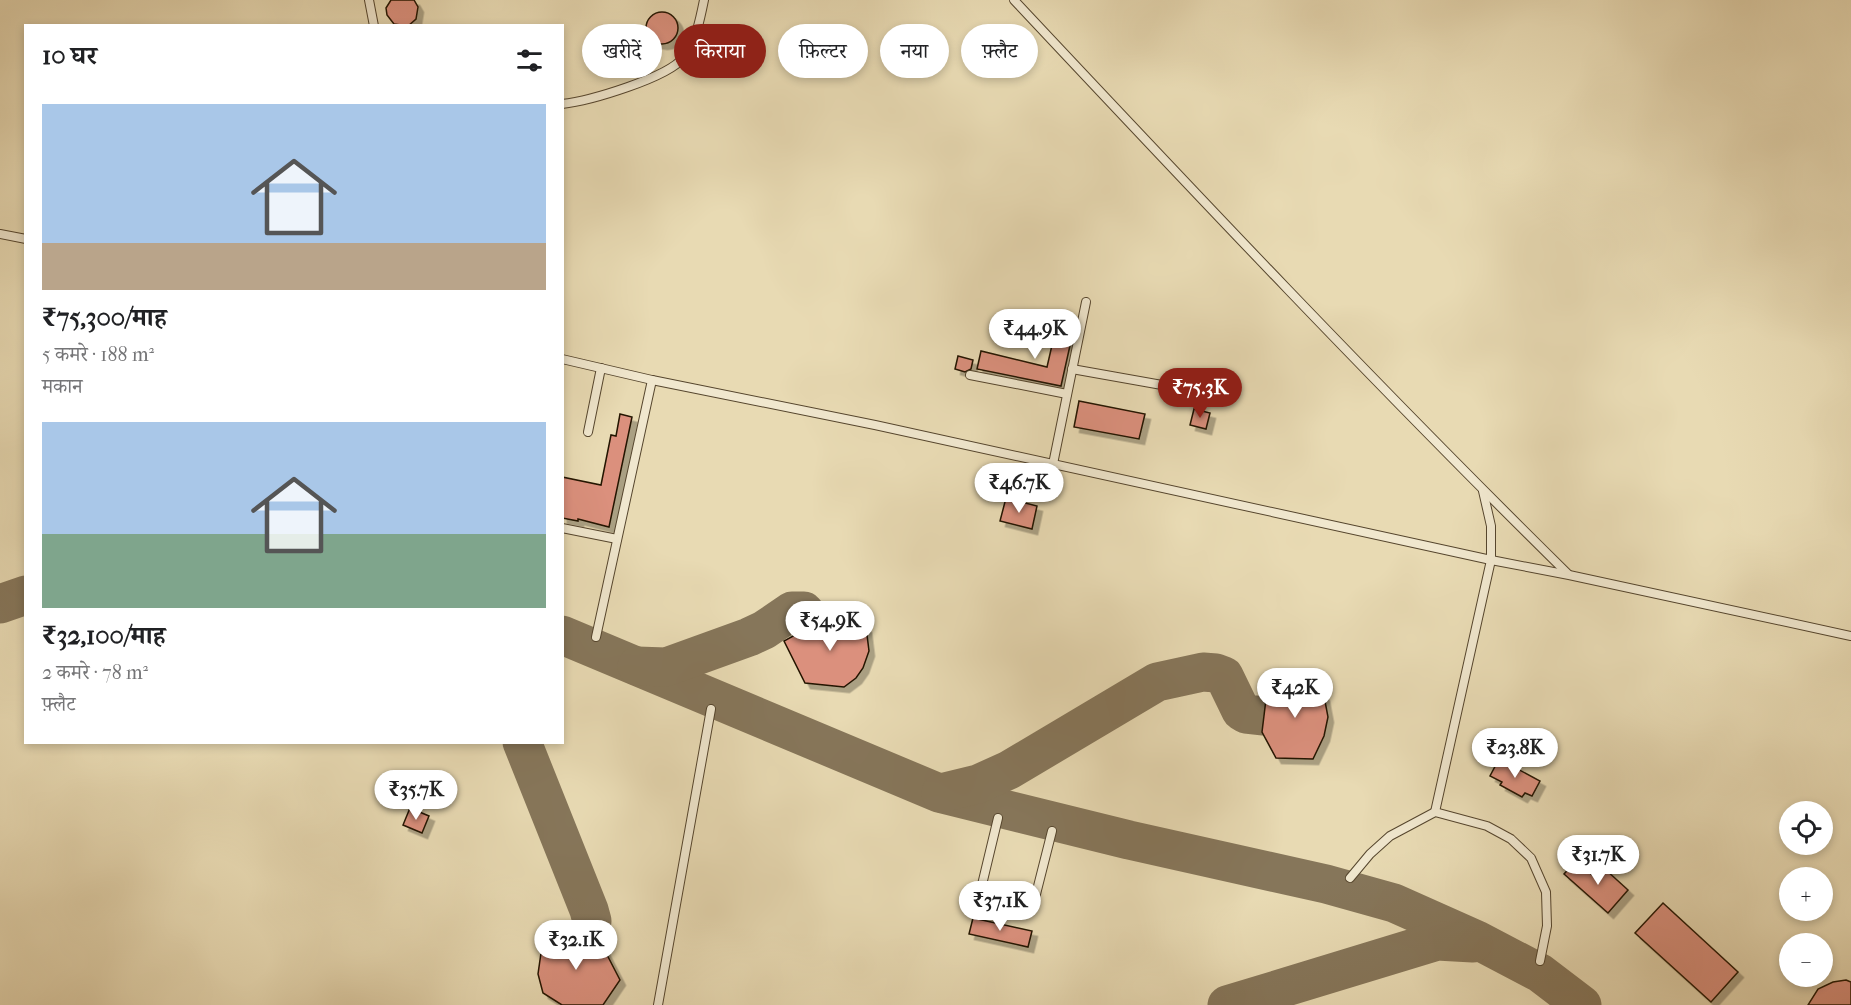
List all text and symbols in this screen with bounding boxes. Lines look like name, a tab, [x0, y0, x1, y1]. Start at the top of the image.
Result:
chip: खरीदें	[582, 24, 662, 78]
chip: किराया	[674, 24, 766, 78]
chip: फ़िल्टर	[778, 24, 868, 78]
chip: नया	[880, 24, 949, 78]
chip: फ़्लैट	[961, 24, 1038, 78]
text: 10 घर	[42, 40, 97, 71]
icon: filters	[513, 44, 546, 77]
icon: home	[240, 143, 348, 251]
text: ₹75,300/माह	[42, 302, 167, 333]
pin: ₹44.9K	[986, 309, 1084, 360]
text: ₹44.9K	[1003, 317, 1067, 340]
text: 5 कमरे · 188 m²	[42, 343, 154, 366]
pin: ₹75.3K	[1151, 368, 1249, 419]
text: मकान	[42, 375, 83, 398]
text: ₹75.3K	[1172, 376, 1228, 399]
icon: home	[240, 461, 348, 569]
pin: ₹46.7K	[970, 463, 1068, 514]
text: ₹46.7K	[989, 471, 1049, 494]
pin: ₹54.9K	[781, 601, 879, 652]
text: ₹54.9K	[800, 609, 860, 632]
text: ₹32,100/माह	[42, 620, 165, 651]
text: 2 कमरे · 78 m²	[42, 661, 148, 684]
pin: ₹42K	[1259, 668, 1331, 719]
text: ₹42K	[1271, 676, 1319, 699]
text: फ़्लैट	[42, 693, 75, 716]
pin: ₹23.8K	[1466, 728, 1564, 779]
text: ₹23.8K	[1486, 736, 1544, 759]
pin: ₹35.7K	[367, 770, 465, 821]
text: ₹35.7K	[388, 778, 444, 801]
map controls	[1779, 801, 1833, 987]
button: locate	[1779, 801, 1833, 855]
pin: ₹31.7K	[1549, 835, 1647, 886]
text: ₹31.7K	[1571, 843, 1625, 866]
button: +	[1779, 867, 1833, 921]
pin: ₹37.1K	[951, 881, 1049, 932]
text: ₹37.1K	[973, 889, 1027, 912]
pin: ₹32.1K	[527, 920, 625, 971]
text: ₹32.1K	[548, 928, 604, 951]
button: −	[1779, 933, 1833, 987]

